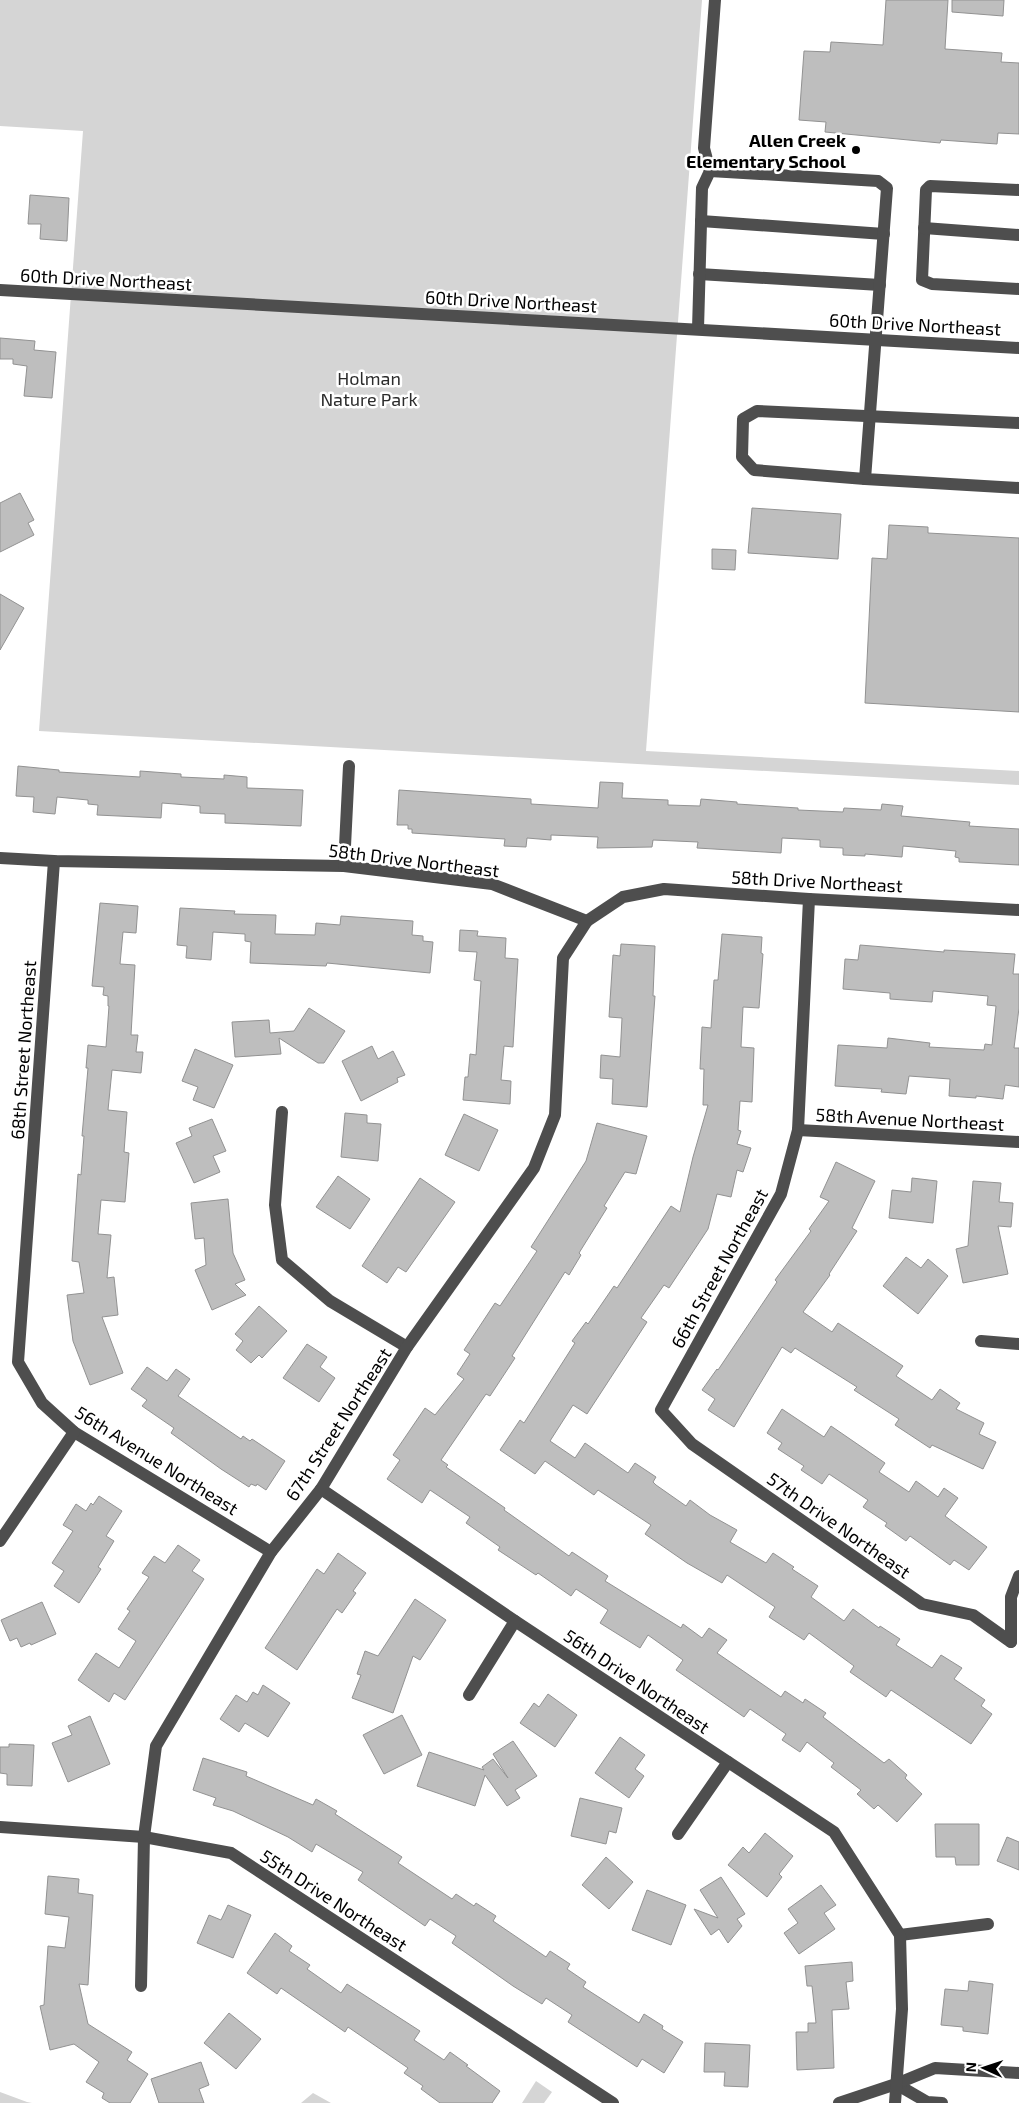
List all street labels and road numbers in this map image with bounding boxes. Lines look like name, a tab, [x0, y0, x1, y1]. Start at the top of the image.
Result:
street label: 60th Drive Northeast	[19, 264, 193, 294]
street label: 60th Drive Northeast	[424, 286, 598, 316]
street label: 60th Drive Northeast	[828, 309, 1002, 339]
street label: 58th Drive Northeast	[327, 839, 501, 881]
street label: 58th Drive Northeast	[731, 866, 903, 896]
street label: 68th Street Northeast	[6, 960, 40, 1140]
street label: 58th Avenue Northeast	[815, 1103, 1005, 1135]
street label: 66th Street Northeast	[666, 1184, 772, 1352]
street label: 67th Street Northeast	[280, 1343, 396, 1505]
street label: 56th Avenue Northeast	[71, 1401, 243, 1519]
street label: 57th Drive Northeast	[763, 1467, 915, 1583]
street label: 56th Drive Northeast	[560, 1624, 714, 1738]
street label: 55th Drive Northeast	[257, 1844, 412, 1956]

